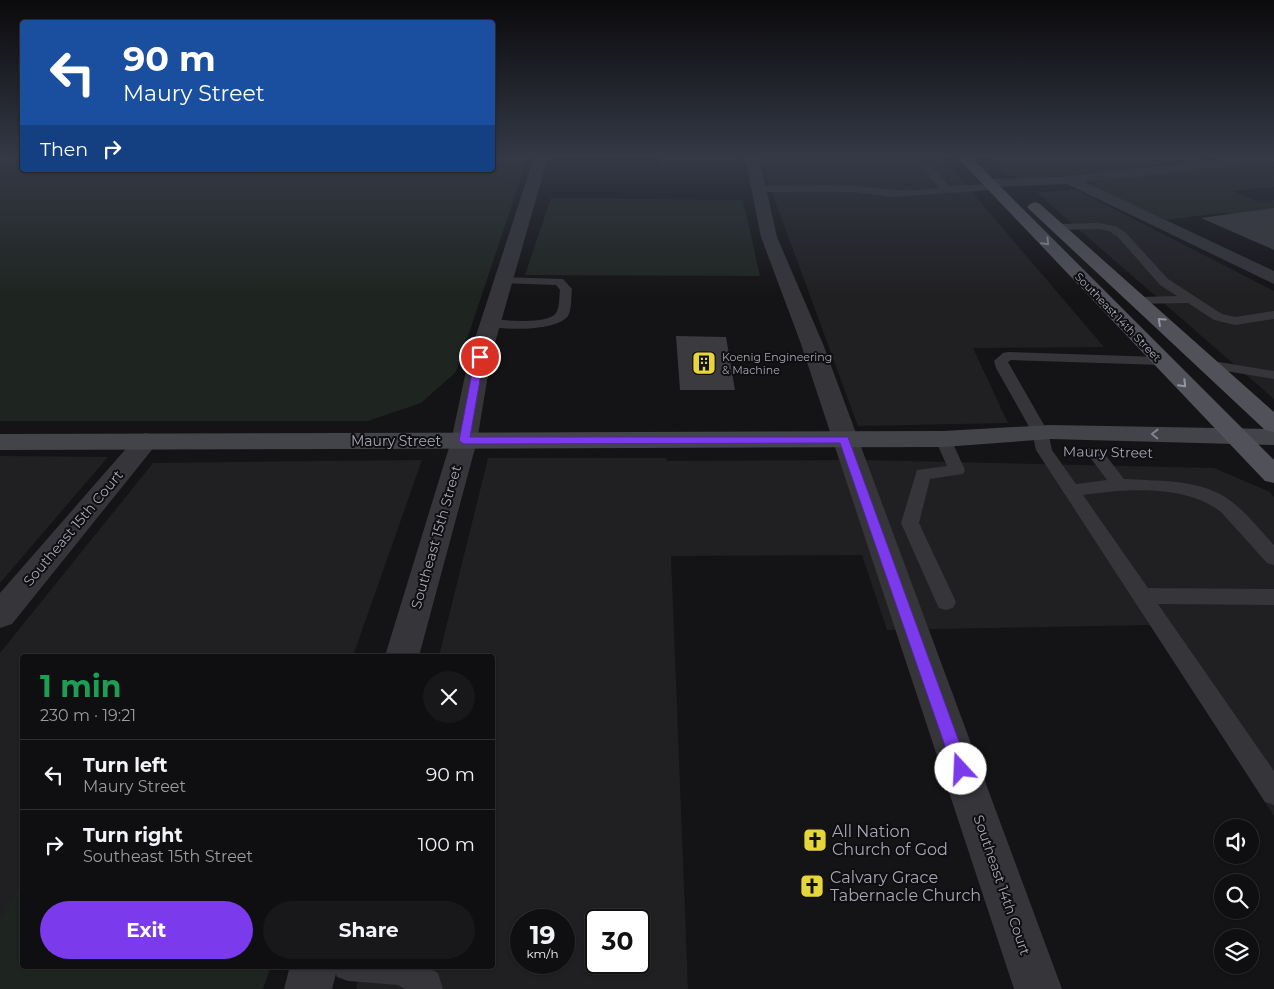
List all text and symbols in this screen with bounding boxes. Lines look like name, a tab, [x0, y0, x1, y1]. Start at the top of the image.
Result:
text: 90 m	[123, 37, 216, 80]
icon: left	[40, 40, 105, 105]
text: Maury Street	[123, 80, 265, 107]
icon: right	[98, 135, 126, 163]
text: Then	[40, 138, 88, 161]
one-way arrow	[1040, 236, 1049, 245]
street label: Southeast 14th Street	[1072, 270, 1164, 365]
one-way arrow	[1157, 318, 1166, 327]
pin	[459, 336, 501, 378]
icon: arrive	[466, 343, 494, 371]
building icon: Koenig Engineering & Machine	[691, 350, 717, 376]
place label: Koenig Engineering & Machine	[722, 350, 832, 377]
one-way arrow	[1178, 378, 1187, 387]
one-way arrow	[1151, 429, 1159, 439]
street label: Maury Street	[351, 432, 441, 450]
street label: Maury Street	[1063, 442, 1154, 462]
street label: Southeast 15th Street	[407, 463, 465, 611]
street label: Southeast 15th Court	[19, 466, 127, 590]
text: 1 min	[40, 668, 121, 705]
button: close	[423, 671, 475, 723]
text: 230 m · 19:21	[40, 706, 136, 725]
position arrow	[934, 742, 986, 794]
text: Turn left	[83, 754, 168, 777]
icon: left	[40, 761, 68, 789]
text: 90 m	[426, 763, 475, 786]
text: Maury Street	[83, 777, 186, 796]
street label: Southeast 14th Court	[970, 813, 1035, 958]
map controls	[1214, 819, 1259, 974]
button: sound	[1214, 819, 1259, 864]
place label: All Nation Church of God	[832, 822, 948, 859]
text: Turn right	[83, 824, 183, 847]
church icon: All Nation Church of God	[802, 827, 828, 853]
icon: right	[40, 831, 68, 859]
text: 100 m	[418, 833, 475, 856]
text: Southeast 15th Street	[83, 847, 253, 866]
place label: Calvary Grace Tabernacle Church	[830, 868, 981, 905]
church icon: Calvary Grace Tabernacle Church	[799, 873, 825, 899]
button: search	[1214, 874, 1259, 919]
button: Exit	[40, 901, 253, 959]
button: Share	[263, 901, 475, 959]
speed limit sign: 30	[585, 909, 650, 974]
text: 19	[530, 920, 555, 950]
button: layers	[1214, 929, 1259, 974]
text: km/h	[526, 946, 559, 961]

